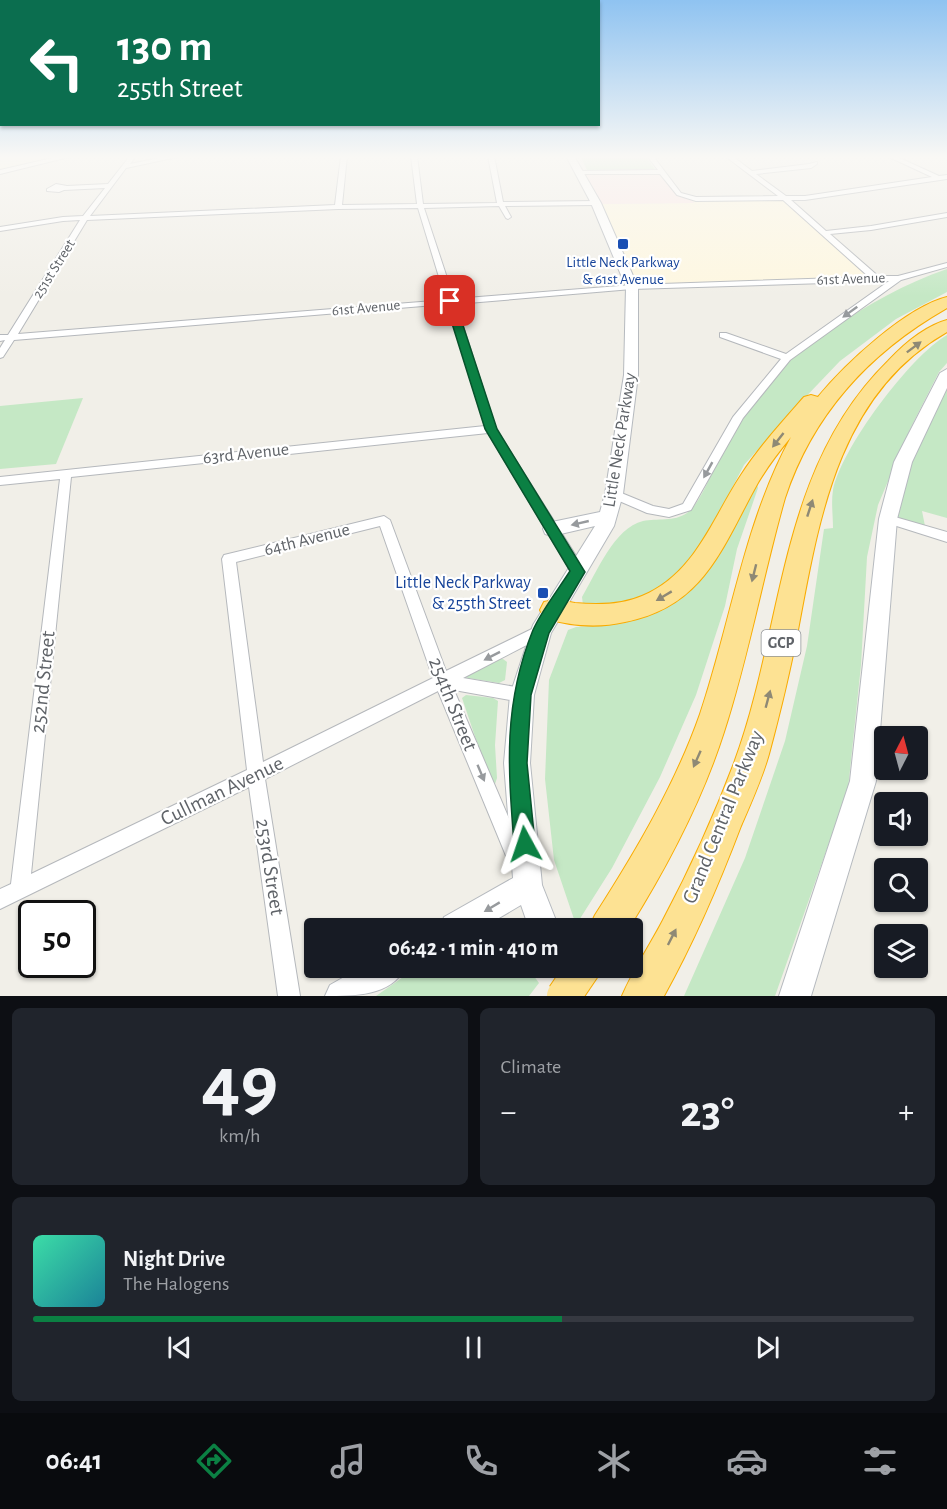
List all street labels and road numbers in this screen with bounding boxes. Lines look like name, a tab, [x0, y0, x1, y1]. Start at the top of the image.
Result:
street label: 251st Street	[30, 237, 78, 301]
street label: 61st Avenue	[816, 270, 886, 288]
street label: 61st Avenue	[331, 298, 401, 318]
street label: Little Neck Parkway	[600, 371, 640, 509]
street label: 63rd Avenue	[202, 441, 290, 467]
street label: 64th Avenue	[262, 521, 352, 559]
street label: 252nd Street	[27, 630, 59, 734]
road number: GCP	[762, 630, 800, 656]
street label: 254th Street	[425, 654, 481, 754]
street label: Grand Central Parkway	[679, 727, 767, 906]
street label: Cullman Avenue	[157, 752, 287, 830]
street label: 253rd Street	[252, 817, 288, 917]

